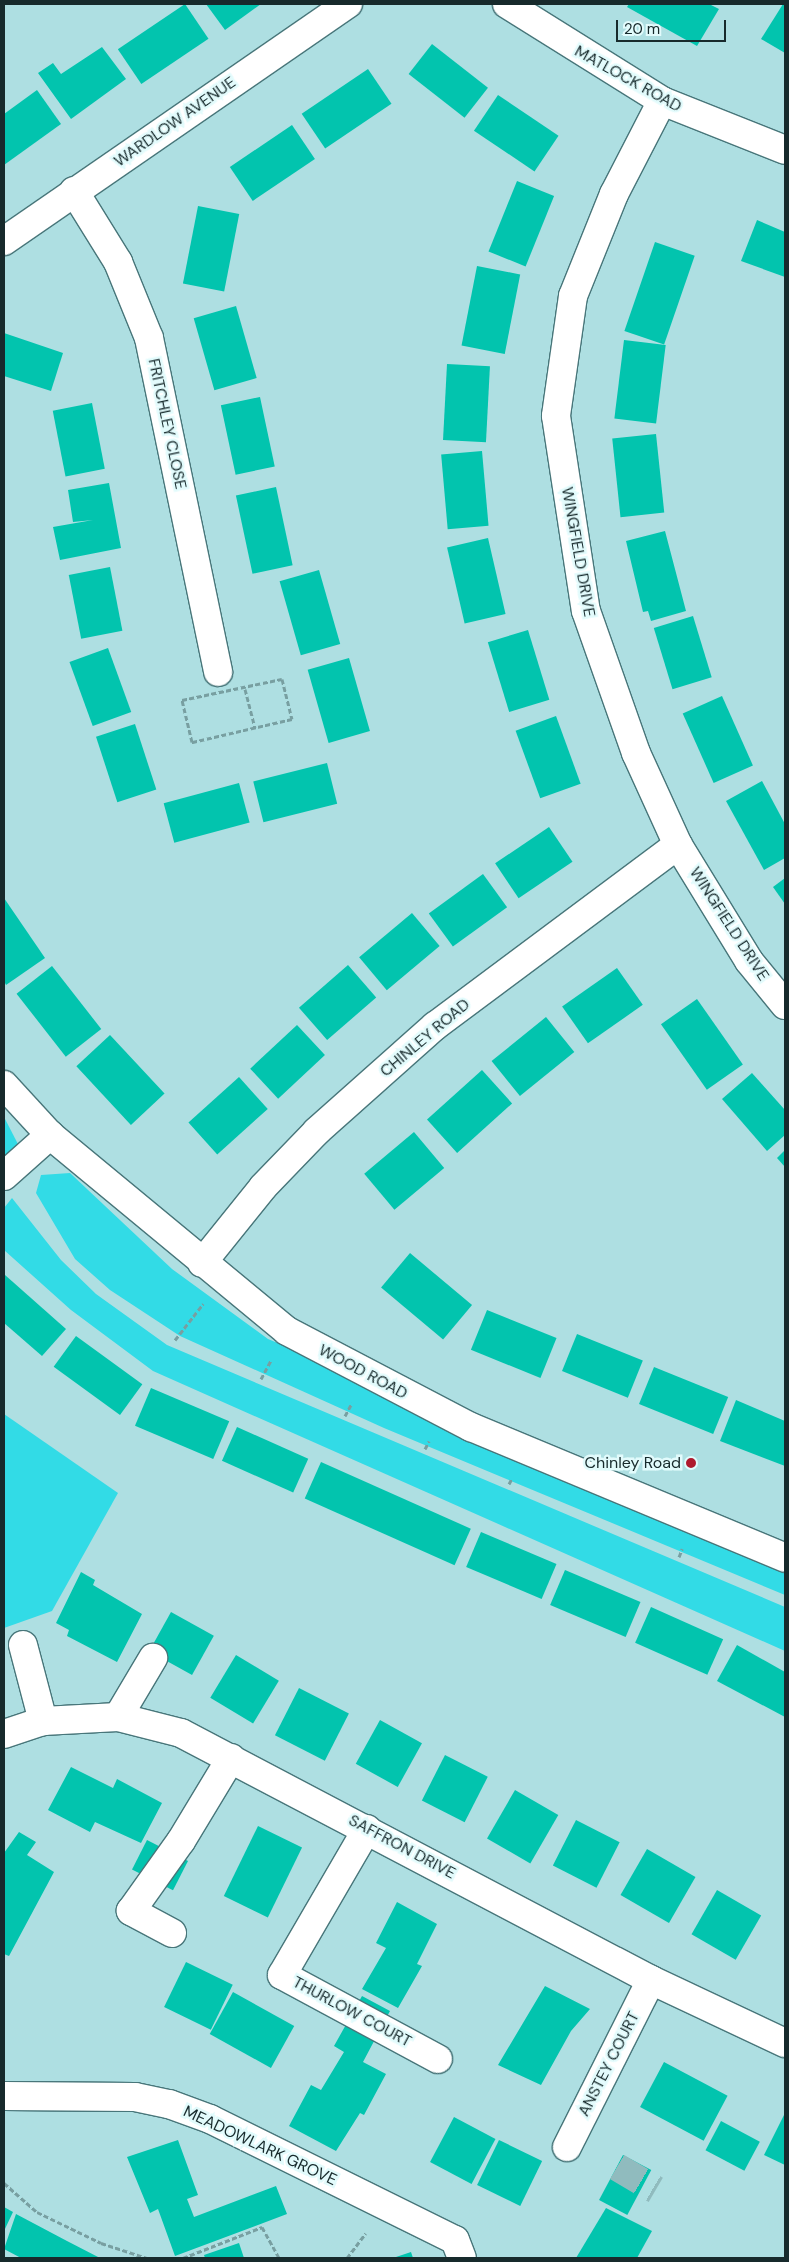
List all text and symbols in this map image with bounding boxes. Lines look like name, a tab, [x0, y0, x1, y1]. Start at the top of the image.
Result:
scale bar	[619, 10, 729, 42]
text: 20 m	[624, 19, 660, 39]
street label: MATLOCK ROAD	[571, 42, 685, 116]
street label: WARDLOW AVENUE	[111, 73, 239, 171]
street label: FRITCHLEY CLOSE	[144, 357, 190, 491]
street label: WINGFIELD DRIVE	[557, 486, 599, 618]
street label: WINGFIELD DRIVE	[685, 864, 773, 984]
street label: CHINLEY ROAD	[376, 995, 474, 1081]
street label: WOOD ROAD	[315, 1341, 411, 1403]
place label: Chinley Road	[585, 1453, 681, 1473]
marker: Chinley Road	[685, 1457, 697, 1469]
street label: SAFFRON DRIVE	[345, 1811, 459, 1883]
street label: THURLOW COURT	[289, 1973, 415, 2051]
street label: ANSTEY COURT	[574, 2008, 644, 2120]
street label: MEADOWLARK GROVE	[180, 2102, 340, 2190]

